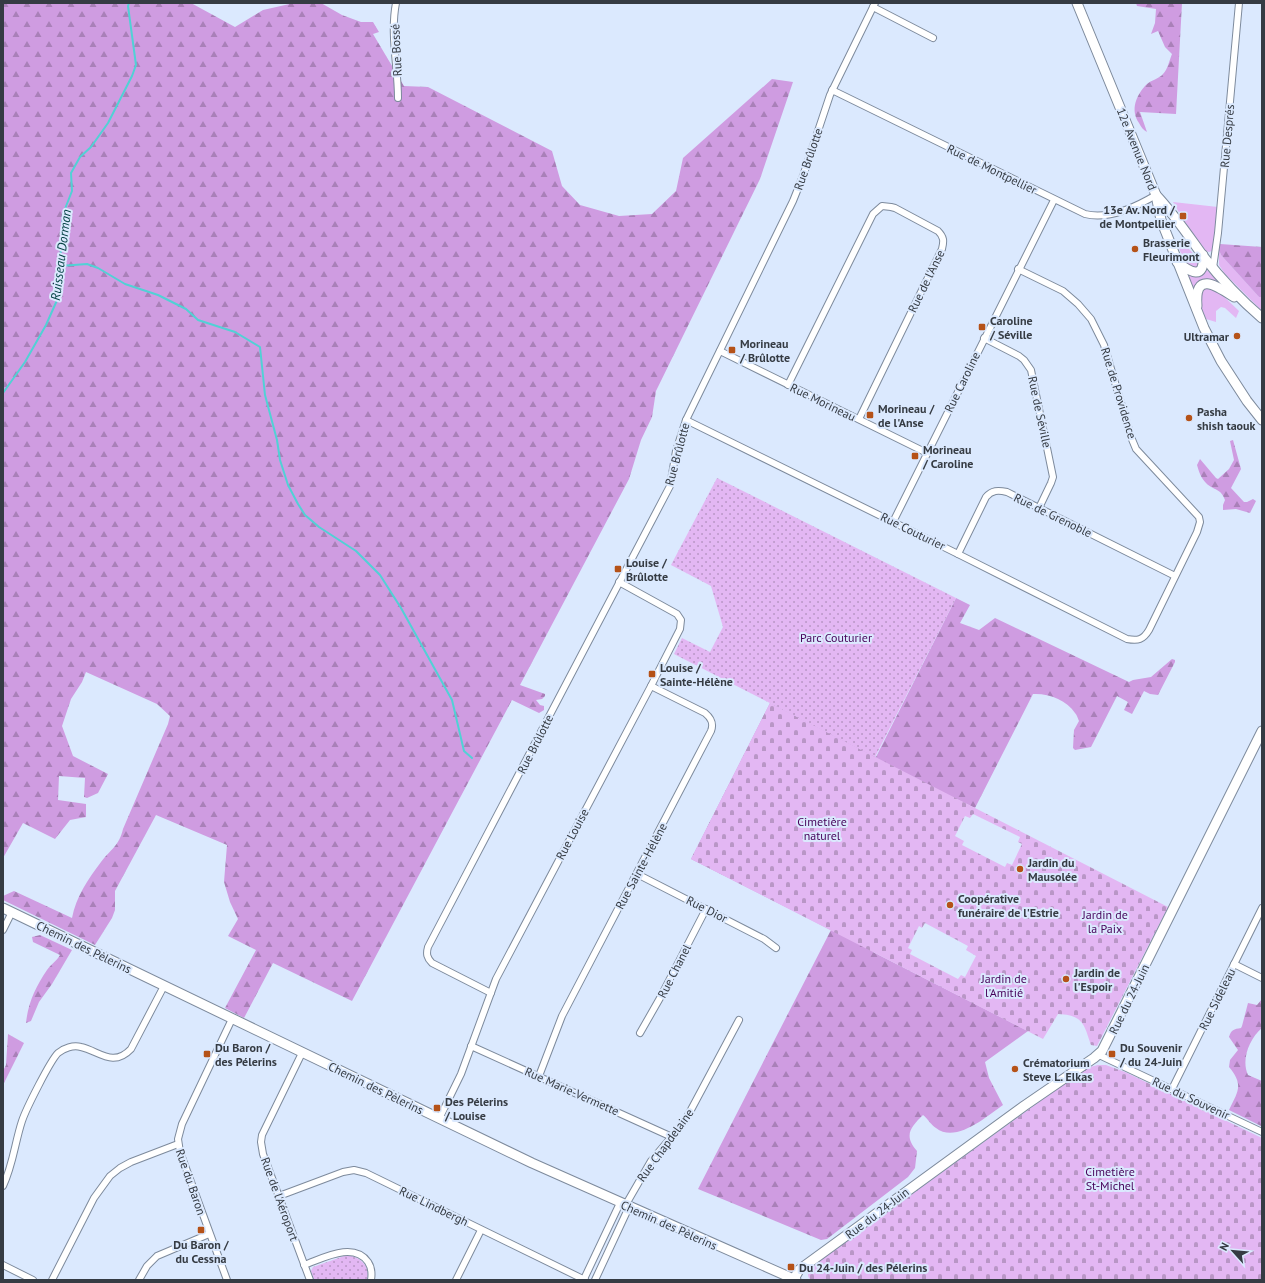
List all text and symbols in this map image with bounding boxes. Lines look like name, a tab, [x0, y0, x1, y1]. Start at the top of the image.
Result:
street label: Rue Bossé	[387, 23, 405, 77]
street label: Rue Després	[1217, 104, 1237, 168]
street label: 12e Avenue Nord	[1114, 106, 1160, 192]
street label: Rue Brûlotte	[790, 126, 826, 192]
street label: Rue de Montpellier	[945, 141, 1039, 197]
place label: 13e Av. Nord / de Montpellier	[1099, 202, 1176, 231]
water label: Ruisseau Dorman	[47, 208, 75, 302]
marker: 13e Av. Nord / de Montpellier	[1178, 211, 1188, 221]
place label: Brasserie Fleurimont	[1143, 235, 1200, 264]
marker: Brasserie Fleurimont	[1130, 244, 1140, 254]
street label: Rue de l'Anse	[904, 247, 948, 315]
place label: Caroline / Séville	[989, 313, 1033, 342]
marker: Caroline / Séville	[977, 322, 987, 332]
place label: Ultramar	[1184, 329, 1230, 344]
marker: Ultramar	[1232, 331, 1242, 341]
place label: Morineau / Brûlotte	[739, 336, 790, 365]
marker: Morineau / Brûlotte	[727, 345, 737, 355]
street label: Rue de Providence	[1098, 346, 1140, 440]
street label: Rue Caroline	[941, 349, 983, 415]
street label: Rue de Séville	[1025, 375, 1055, 449]
street label: Rue Morineau	[788, 380, 858, 424]
place label: Morineau / de l'Anse	[878, 401, 936, 430]
place label: Pasha shish taouk	[1197, 404, 1256, 433]
marker: Morineau / de l'Anse	[865, 410, 875, 420]
marker: Pasha shish taouk	[1184, 413, 1194, 423]
street label: Rue Brûlotte	[661, 421, 693, 487]
place label: Morineau / Caroline	[922, 442, 973, 471]
marker: Morineau / Caroline	[910, 451, 920, 461]
street label: Rue de Grenoble	[1011, 490, 1095, 540]
street label: Rue Couturier	[878, 509, 948, 553]
place label: Louise / Brûlotte	[626, 555, 668, 584]
marker: Louise / Brûlotte	[613, 564, 623, 574]
park label: Parc Couturier	[800, 630, 872, 645]
place label: Louise / Sainte-Hélène	[660, 660, 733, 689]
marker: Louise / Sainte-Hélène	[647, 669, 657, 679]
street label: Rue Brûlotte	[514, 712, 556, 776]
street label: Rue Louise	[552, 806, 592, 862]
park label: Cimetière naturel	[797, 814, 847, 843]
street label: Rue Sainte-Hélène	[612, 820, 670, 912]
place label: Jardin du Mausolée	[1027, 855, 1077, 884]
marker: Jardin du Mausolée	[1015, 864, 1025, 874]
place label: Coopérative funéraire de l'Estrie	[958, 891, 1059, 920]
street label: Rue Dior	[684, 892, 730, 926]
marker: Coopérative funéraire de l'Estrie	[945, 900, 955, 910]
park label: Jardin de la Paix	[1081, 907, 1128, 936]
street label: Chemin des Pèlerins	[34, 917, 134, 977]
street label: Rue Chanel	[654, 941, 694, 1000]
street label: Rue du 24-Juin	[1106, 962, 1152, 1036]
place label: Jardin de l'Espoir	[1073, 965, 1120, 994]
street label: Rue Sideleau	[1196, 966, 1238, 1032]
park label: Jardin de l'Amitié	[980, 971, 1027, 1000]
marker: Jardin de l'Espoir	[1061, 974, 1071, 984]
place label: Du Baron / des Pélerins	[215, 1040, 277, 1069]
place label: Du Souvenir / du 24-Juin	[1119, 1040, 1183, 1069]
marker: Du Baron / des Pélerins	[202, 1049, 212, 1059]
marker: Du Souvenir / du 24-Juin	[1107, 1049, 1117, 1059]
place label: Crématorium Steve L. Elkas	[1023, 1055, 1092, 1084]
street label: Chemin des Pèlerins	[326, 1058, 426, 1118]
street label: Rue Marie-Vermette	[522, 1063, 622, 1119]
marker: Crématorium Steve L. Elkas	[1010, 1064, 1020, 1074]
street label: Rue du Souvenir	[1150, 1073, 1232, 1123]
place label: Des Pélerins / Louise	[444, 1094, 508, 1123]
marker: Des Pélerins / Louise	[432, 1103, 442, 1113]
street label: Rue Chapdelaine	[633, 1106, 697, 1184]
street label: Rue du Baron	[173, 1147, 209, 1217]
street label: Rue de l'Aéroport	[258, 1155, 302, 1243]
park label: Cimetière St-Michel	[1085, 1164, 1135, 1193]
street label: Rue Lindbergh	[397, 1183, 471, 1229]
street label: Rue du 24-Juin	[842, 1184, 912, 1242]
street label: Chemin des Pèlerins	[618, 1197, 720, 1253]
marker: Du Baron / du Cessna	[196, 1225, 206, 1235]
north arrow	[1213, 1231, 1253, 1271]
place label: Du Baron / du Cessna	[173, 1237, 230, 1266]
text: N	[1216, 1240, 1232, 1253]
place label: Du 24-Juin / des Pélerins	[799, 1260, 927, 1275]
marker: Du 24-Juin / des Pélerins	[786, 1262, 796, 1272]

